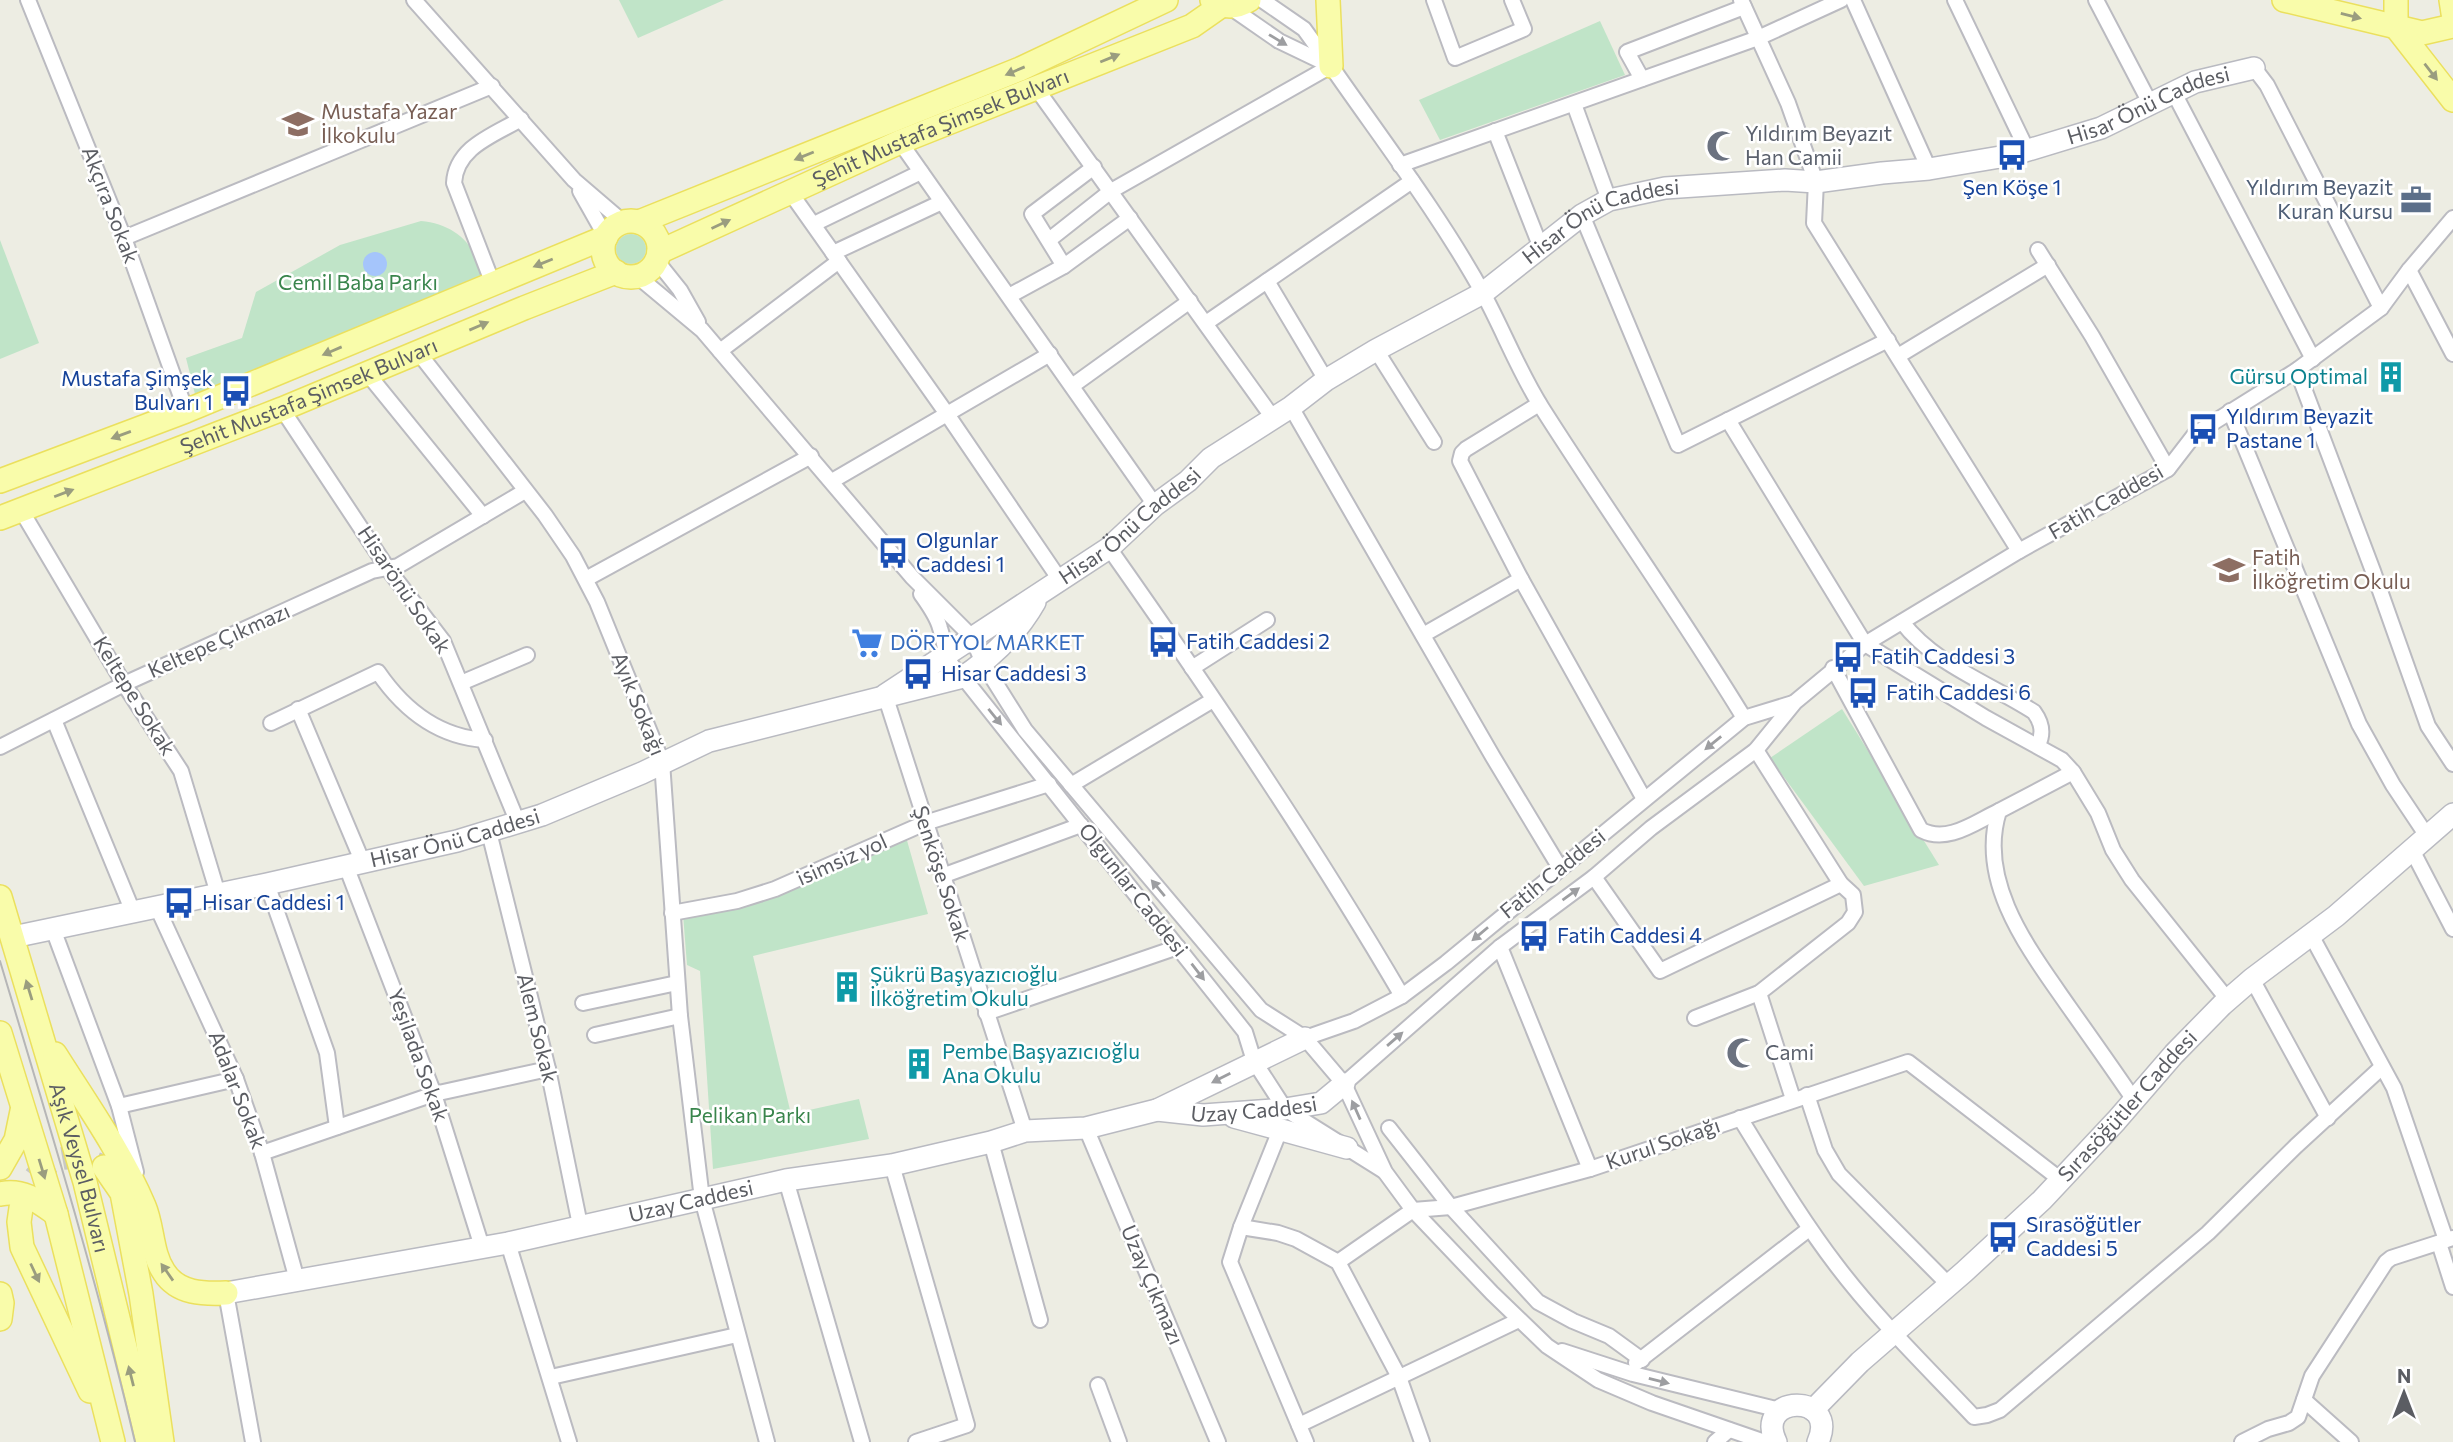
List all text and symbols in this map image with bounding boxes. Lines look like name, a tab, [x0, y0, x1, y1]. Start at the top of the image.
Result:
one-way arrow	[2340, 11, 2362, 22]
one-way arrow	[1269, 33, 1288, 46]
one-way arrow	[1100, 53, 1121, 64]
street label: Hisar Önü Caddesi	[2064, 60, 2232, 149]
street label: Şehit Mustafa Şimsek Bulvarı	[808, 62, 1072, 191]
one-way arrow	[2424, 63, 2439, 81]
one-way arrow	[1005, 66, 1026, 77]
place label: Mustafa Yazar İlkokulu	[321, 98, 457, 147]
school or university icon: Mustafa Yazar İlkokulu	[281, 107, 315, 141]
place label: Yıldırım Beyazıt Han Camii	[1745, 120, 1892, 169]
mosque icon: Yıldırım Beyazıt Han Camii	[1705, 129, 1739, 163]
bus stop icon: Şen Köşe 1	[1995, 138, 2029, 172]
street label: Akçıra Sokak	[78, 143, 145, 266]
one-way arrow	[794, 150, 815, 161]
street label: Hisar Önü Caddesi	[1517, 173, 1680, 268]
place label: Şen Köşe 1	[1963, 174, 2061, 199]
place label: Yıldırım Beyazit Kuran Kursu	[2246, 174, 2393, 223]
office icon: Yıldırım Beyazit Kuran Kursu	[2399, 183, 2433, 217]
one-way arrow	[711, 218, 731, 230]
one-way arrow	[532, 258, 553, 269]
park label: Cemil Baba Parkı	[278, 269, 438, 294]
one-way arrow	[469, 320, 490, 331]
street label: Şehit Mustafa Şimsek Bulvarı	[176, 332, 441, 458]
one-way arrow	[322, 345, 343, 356]
building icon: Gürsu Optimal	[2374, 360, 2408, 394]
place label: Gürsu Optimal	[2229, 363, 2368, 388]
place label: Mustafa Şimşek Bulvarı 1	[61, 365, 213, 414]
bus stop icon: Mustafa Şimşek Bulvarı 1	[219, 374, 253, 408]
place label: Yıldırım Beyazit Pastane 1	[2226, 403, 2373, 452]
bus stop icon: Yıldırım Beyazit Pastane 1	[2186, 412, 2220, 446]
one-way arrow	[111, 430, 132, 441]
street label: Fatih Caddesi	[2043, 458, 2167, 544]
street label: Hisar Önü Caddesi	[1053, 461, 1205, 589]
one-way arrow	[53, 488, 74, 499]
street label: Hisarönü Sokak	[353, 521, 457, 658]
place label: Olgunlar Caddesi 1	[916, 527, 1005, 576]
bus stop icon: Olgunlar Caddesi 1	[876, 536, 910, 570]
place label: Fatih İlköğretim Okulu	[2252, 544, 2411, 593]
school or university icon: Fatih İlköğretim Okulu	[2212, 553, 2246, 587]
street label: Keltepe Çıkmazı	[143, 597, 293, 682]
bus stop icon: Fatih Caddesi 2	[1146, 625, 1180, 659]
supermarket icon: DÖRTYOL MARKET	[850, 626, 884, 660]
place label: Fatih Caddesi 2	[1186, 628, 1330, 653]
place label: DÖRTYOL MARKET	[890, 629, 1085, 654]
street label: Keltepe Sokak	[89, 631, 182, 759]
bus stop icon: Fatih Caddesi 3	[1831, 640, 1865, 674]
place label: Fatih Caddesi 3	[1871, 643, 2015, 668]
street label: Ayık Sokağı	[607, 648, 671, 759]
bus stop icon: Hisar Caddesi 3	[901, 657, 935, 691]
place label: Hisar Caddesi 3	[941, 660, 1087, 685]
bus stop icon: Fatih Caddesi 6	[1846, 676, 1880, 710]
place label: Fatih Caddesi 6	[1886, 679, 2031, 704]
one-way arrow	[988, 708, 1003, 726]
one-way arrow	[1705, 735, 1722, 750]
street label: Hisar Önü Caddesi	[367, 802, 543, 871]
street label: Şenköşe Sokak	[909, 802, 976, 945]
street label: Olgunlar Caddesi	[1074, 818, 1194, 961]
street label: Fatih Caddesi	[1494, 823, 1610, 923]
street label: isimsiz yol	[792, 828, 891, 890]
one-way arrow	[1151, 879, 1166, 896]
bus stop icon: Hisar Caddesi 1	[162, 886, 196, 920]
one-way arrow	[1562, 887, 1580, 901]
place label: Hisar Caddesi 1	[202, 889, 345, 914]
bus stop icon: Fatih Caddesi 4	[1517, 919, 1551, 953]
place label: Fatih Caddesi 4	[1557, 922, 1702, 947]
one-way arrow	[1472, 926, 1489, 941]
place label: Şükrü Başyazıcıoğlu İlköğretim Okulu	[870, 961, 1058, 1010]
one-way arrow	[1190, 963, 1205, 981]
street label: Alem Sokak	[513, 970, 564, 1085]
building icon: Şükrü Başyazıcıoğlu İlköğretim Okulu	[830, 970, 864, 1004]
one-way arrow	[23, 980, 33, 1001]
street label: Yeşilada Sokak	[384, 985, 455, 1124]
street label: Sırasöğütler Caddesi	[2052, 1024, 2201, 1186]
street label: Adalar Sokak	[204, 1027, 272, 1152]
one-way arrow	[1387, 1031, 1404, 1047]
mosque icon: Cami	[1725, 1036, 1759, 1070]
place label: Pembe Başyazıcıoğlu Ana Okulu	[942, 1038, 1140, 1087]
place label: Cami	[1765, 1039, 1814, 1064]
building icon: Pembe Başyazıcıoğlu Ana Okulu	[902, 1047, 936, 1081]
one-way arrow	[1211, 1072, 1231, 1083]
street label: Aşık Veysel Bulvarı	[45, 1079, 116, 1255]
street label: Uzay Caddesi	[1189, 1090, 1319, 1126]
one-way arrow	[1350, 1100, 1362, 1120]
park label: Pelikan Parkı	[689, 1102, 811, 1127]
street label: Kurul Sokağı	[1602, 1111, 1723, 1174]
one-way arrow	[38, 1158, 48, 1179]
street label: Uzay Caddesi	[626, 1174, 755, 1226]
place label: Sırasöğütler Caddesi 5	[2026, 1211, 2142, 1260]
bus stop icon: Sırasöğütler Caddesi 5	[1986, 1220, 2020, 1254]
street label: Uzay Çıkmazı	[1117, 1221, 1190, 1348]
one-way arrow	[160, 1262, 173, 1282]
one-way arrow	[29, 1263, 40, 1283]
north arrow	[2369, 1358, 2439, 1428]
text: N	[2397, 1364, 2411, 1387]
one-way arrow	[126, 1365, 137, 1387]
one-way arrow	[1648, 1376, 1670, 1387]

